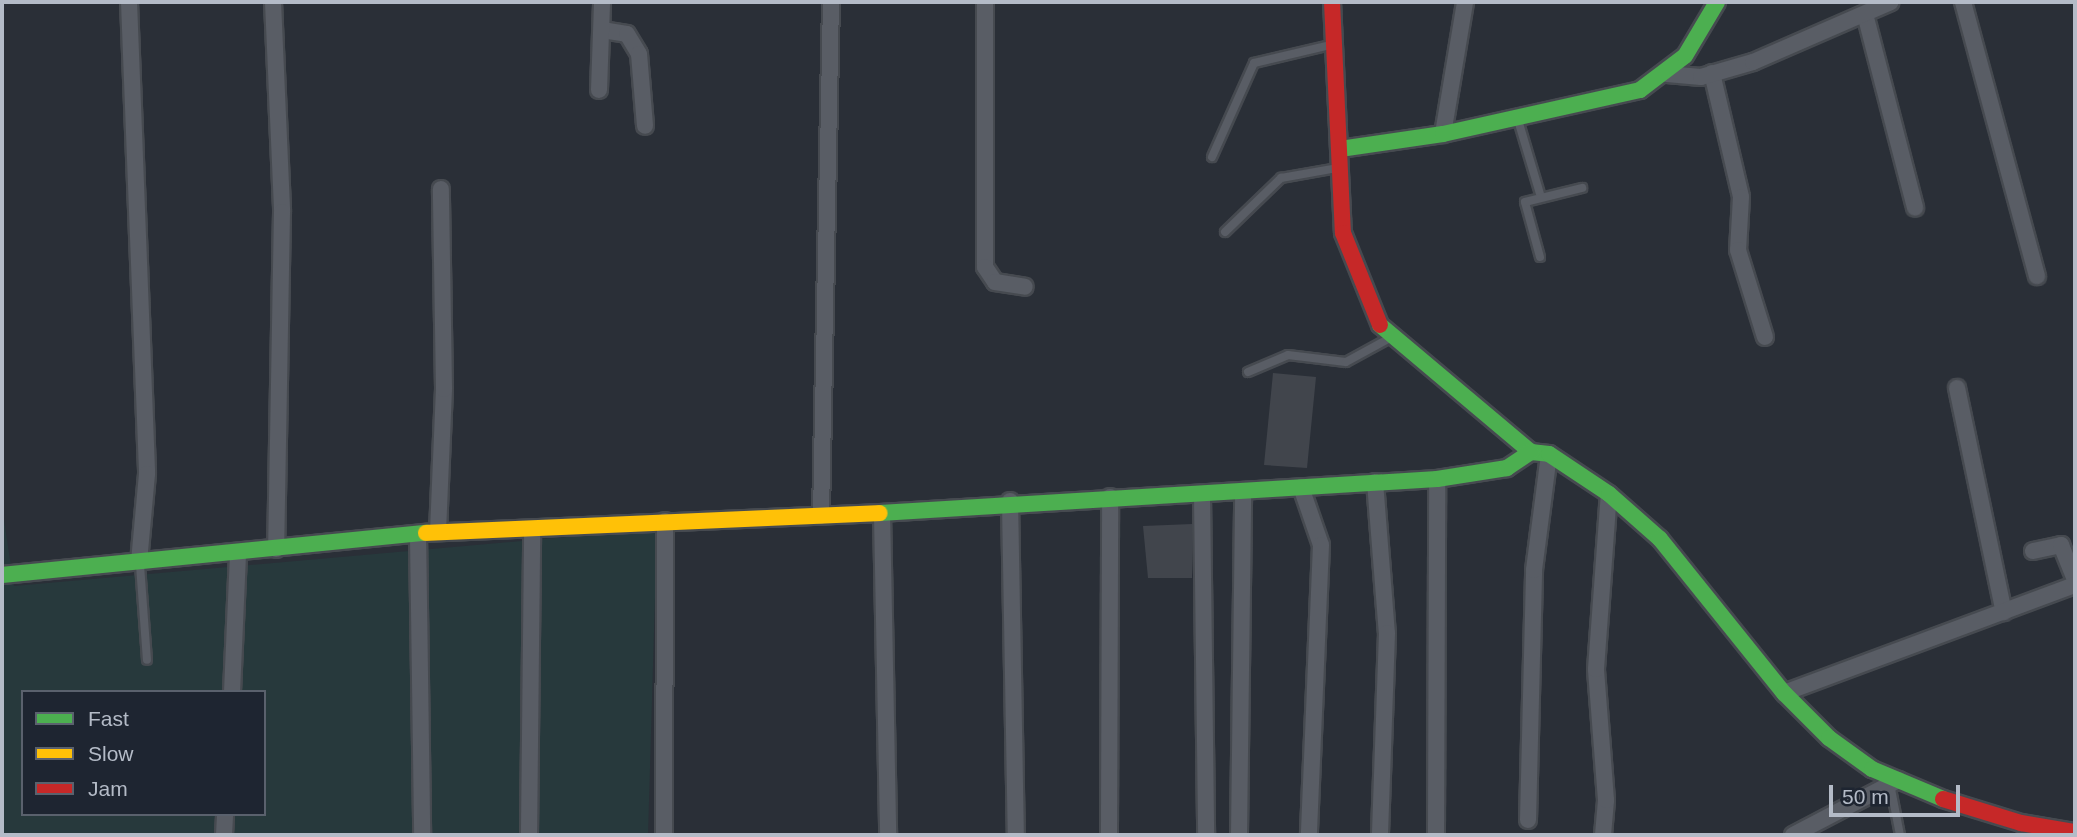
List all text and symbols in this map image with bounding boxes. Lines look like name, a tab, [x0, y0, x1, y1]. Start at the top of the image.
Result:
legend	[21, 690, 266, 816]
text: Fast	[88, 707, 129, 730]
text: Slow	[88, 742, 134, 765]
scale bar	[1832, 770, 1963, 814]
text: Jam	[88, 777, 128, 800]
text: 50 m	[1842, 785, 1889, 808]

